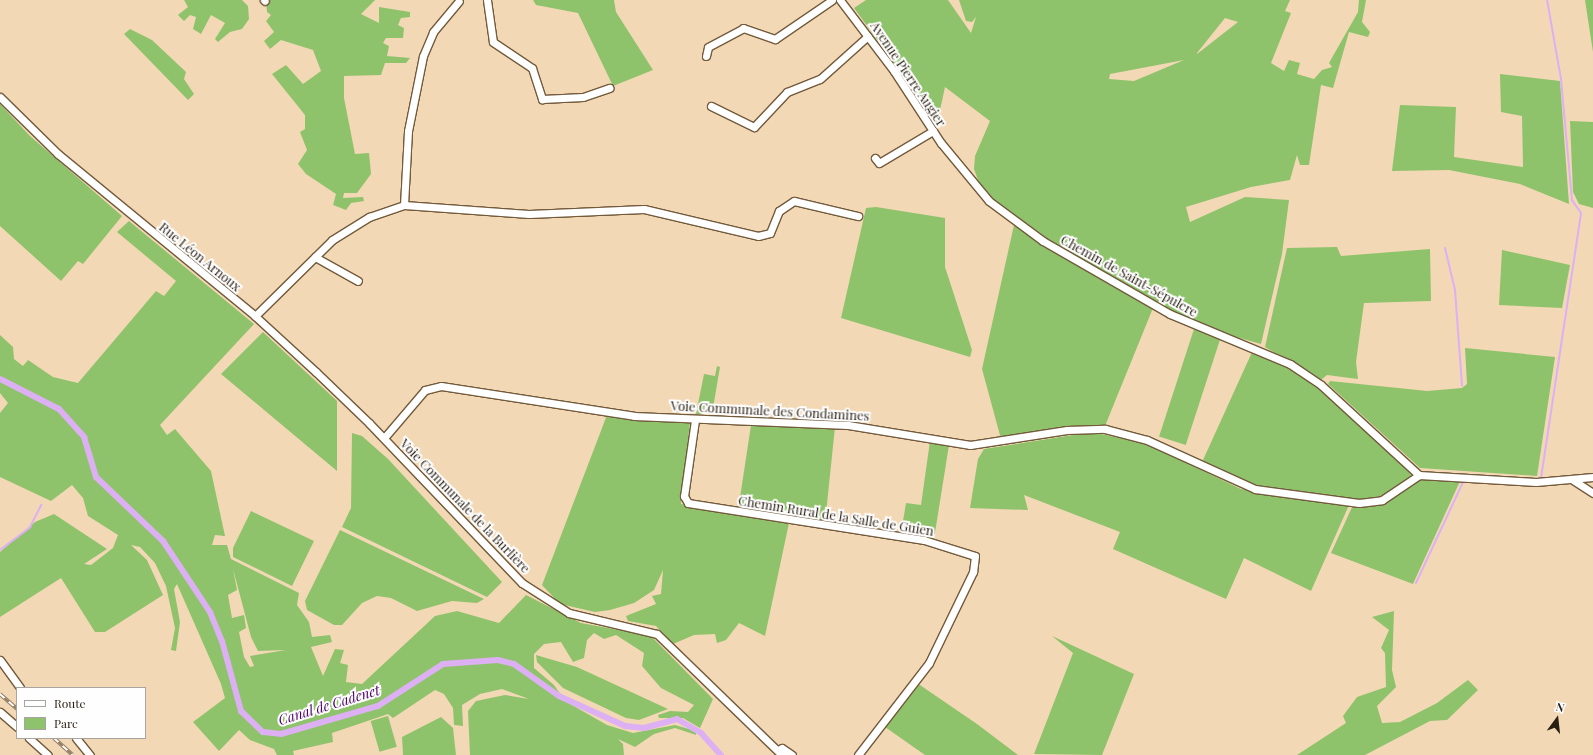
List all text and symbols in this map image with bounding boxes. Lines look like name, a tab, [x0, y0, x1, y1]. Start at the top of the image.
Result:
street label: Avenue Pierre Augier	[867, 18, 949, 130]
street label: Rue Léon Arnoux	[156, 219, 244, 295]
street label: Chemin de Saint-Sépulcre	[1058, 232, 1200, 320]
street label: Voie Communale des Condamines	[670, 398, 870, 424]
street label: Voie Communale de la Burlière	[397, 436, 533, 576]
street label: Chemin Rural de la Salle de Guien	[737, 493, 935, 539]
water label: Canal de Cadenet	[276, 681, 382, 729]
legend	[16, 687, 146, 739]
text: Route	[54, 695, 86, 711]
north arrow	[1537, 699, 1577, 739]
text: N	[1554, 699, 1566, 715]
text: Parc	[54, 715, 78, 731]

